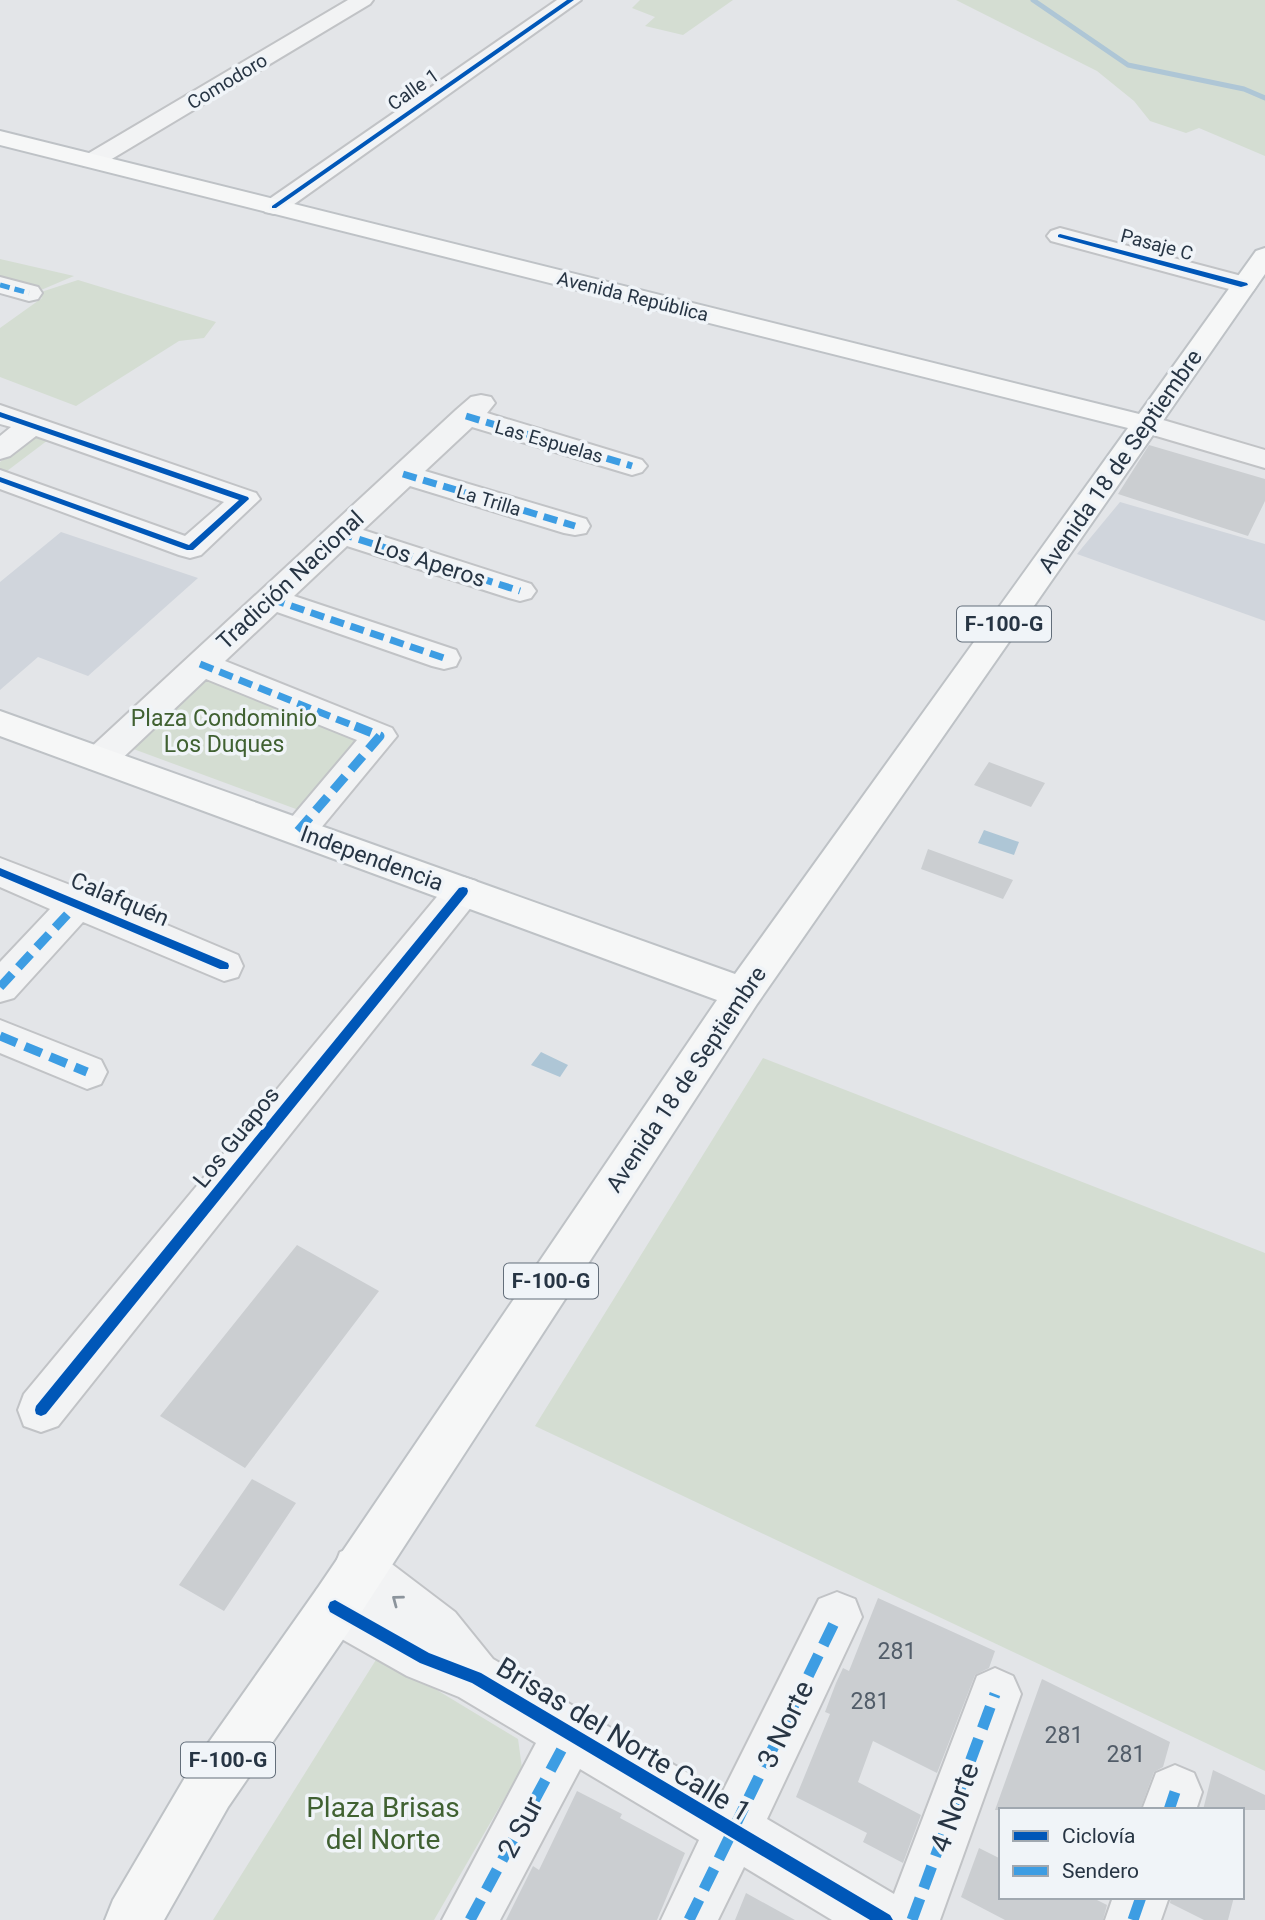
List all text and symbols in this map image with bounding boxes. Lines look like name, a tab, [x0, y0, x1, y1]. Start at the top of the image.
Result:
street label: Comodoro	[183, 49, 271, 114]
street label: Calle 1	[383, 64, 443, 115]
street label: Pasaje C	[1118, 224, 1196, 265]
street label: Avenida República	[555, 267, 711, 326]
street label: Avenida 18 de Septiembre	[1033, 344, 1208, 578]
street label: Las Espuelas	[492, 415, 606, 468]
street label: La Trilla	[454, 480, 524, 521]
street label: Tradición Nacional	[211, 505, 369, 655]
street label: Los Aperos	[371, 532, 489, 593]
road number: F-100-G	[957, 606, 1051, 642]
park label: Plaza Condominio Los Duques	[131, 705, 317, 758]
street label: Independencia	[297, 820, 447, 897]
street label: Calafquén	[67, 867, 173, 932]
street label: Avenida 18 de Septiembre	[601, 961, 772, 1197]
street label: Los Guapos	[188, 1081, 285, 1193]
road number: F-100-G	[504, 1264, 598, 1298]
one-way arrow	[393, 1596, 405, 1609]
house number: 281	[878, 1638, 916, 1665]
street label: Brisas del Norte Calle 1	[491, 1650, 757, 1828]
street label: 3 Norte	[750, 1675, 821, 1773]
house number: 281	[851, 1688, 889, 1715]
house number: 281	[1045, 1722, 1083, 1749]
house number: 281	[1107, 1741, 1145, 1768]
road number: F-100-G	[181, 1742, 275, 1778]
street label: 4 Norte	[923, 1758, 986, 1856]
park label: Plaza Brisas del Norte	[306, 1791, 460, 1856]
street label: 2 Sur	[491, 1791, 550, 1863]
legend	[999, 1808, 1244, 1899]
text: Ciclovía	[1062, 1824, 1136, 1848]
text: Sendero	[1062, 1859, 1139, 1883]

